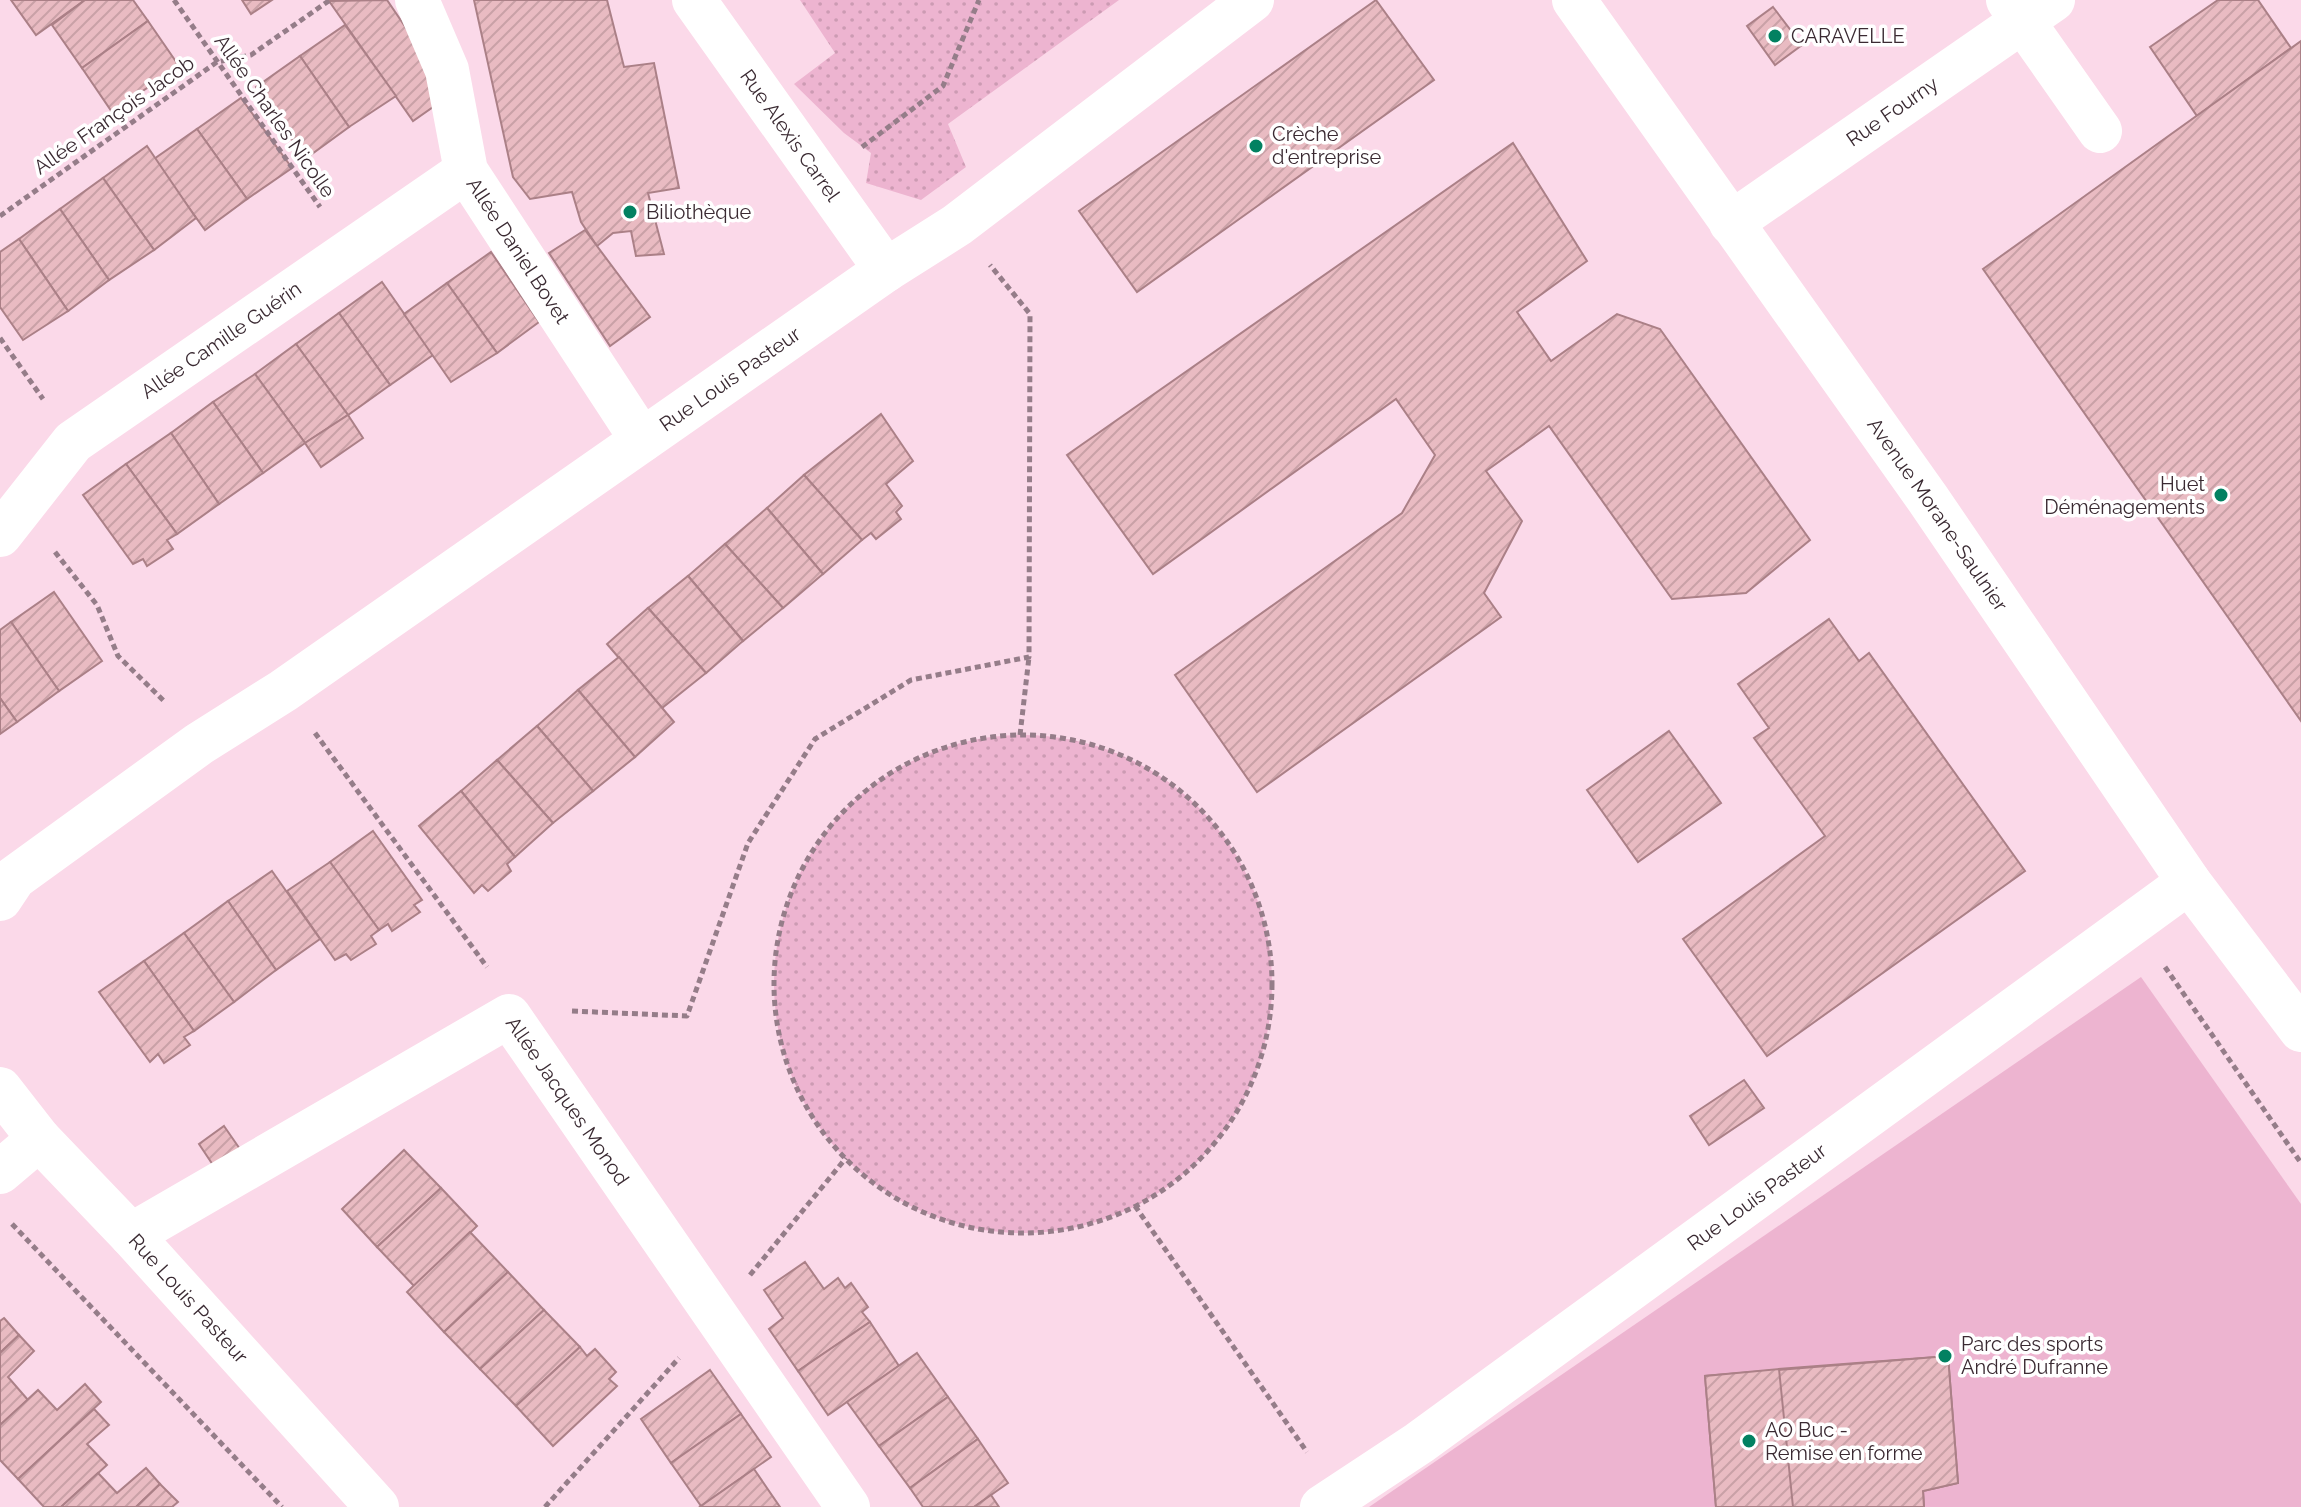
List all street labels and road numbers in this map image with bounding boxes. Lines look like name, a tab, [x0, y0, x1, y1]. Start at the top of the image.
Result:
street label: Allée Charles Nicolle	[210, 30, 340, 202]
street label: Allée François Jacob	[29, 51, 199, 179]
street label: Rue Alexis Carrel	[735, 65, 846, 206]
street label: Rue Fourny	[1842, 71, 1943, 151]
street label: Allée Daniel Bovet	[462, 173, 575, 328]
street label: Allée Camille Guérin	[136, 276, 306, 404]
street label: Rue Louis Pasteur	[655, 322, 805, 436]
street label: Avenue Morane-Saulnier	[1862, 413, 2013, 616]
street label: Allée Jacques Monod	[501, 1012, 634, 1190]
street label: Rue Louis Pasteur	[1682, 1138, 1831, 1256]
street label: Rue Louis Pasteur	[124, 1229, 253, 1368]

